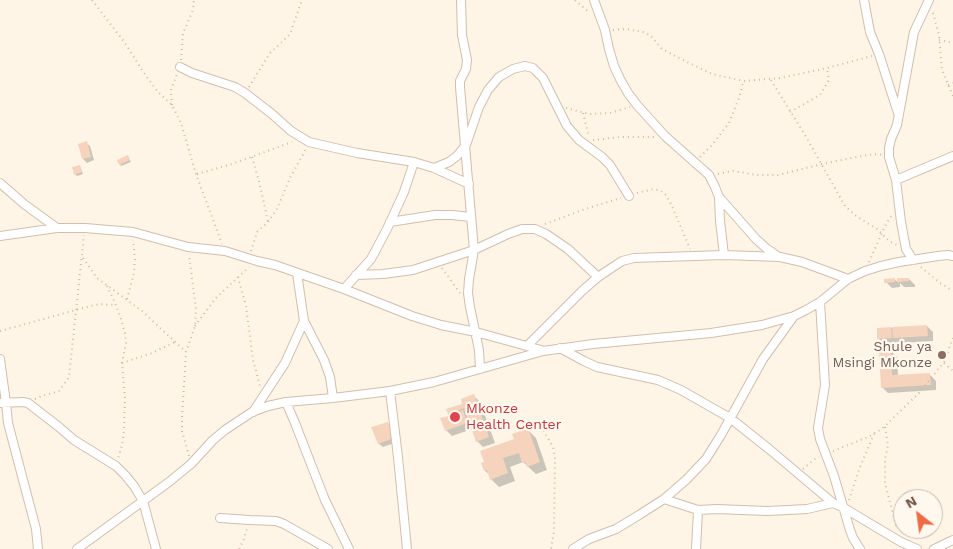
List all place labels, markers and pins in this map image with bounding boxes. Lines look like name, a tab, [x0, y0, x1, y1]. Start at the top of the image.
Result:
place label: Shule ya Msingi Mkonze	[832, 339, 932, 372]
marker: Shule ya Msingi Mkonze	[936, 349, 948, 361]
place label: Mkonze Health Center	[466, 401, 561, 434]
marker: Mkonze Health Center	[448, 410, 462, 424]

